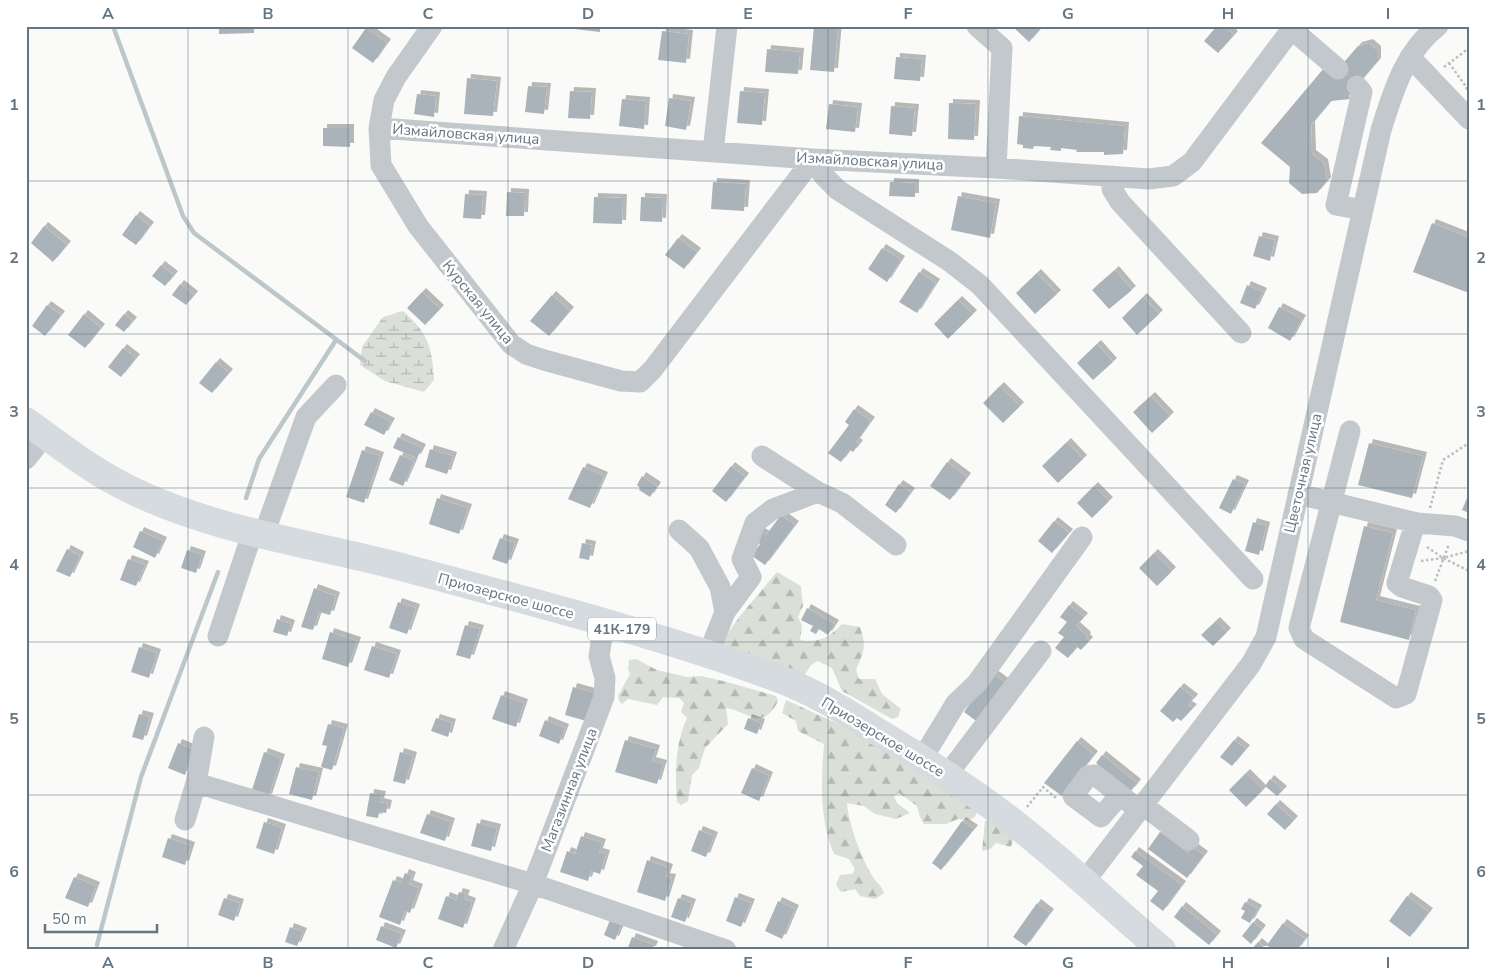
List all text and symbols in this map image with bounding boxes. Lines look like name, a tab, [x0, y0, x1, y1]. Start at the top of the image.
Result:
text: A	[102, 3, 114, 25]
text: B	[262, 3, 274, 25]
text: C	[423, 3, 434, 25]
text: D	[582, 3, 594, 25]
text: E	[743, 3, 753, 25]
text: F	[904, 3, 913, 25]
text: G	[1062, 3, 1074, 25]
text: H	[1222, 3, 1234, 25]
text: I	[1386, 3, 1390, 25]
text: 1	[9, 94, 19, 116]
text: 1	[1476, 94, 1486, 116]
street label: Измайловская улица	[392, 119, 540, 149]
street label: Измайловская улица	[796, 147, 944, 175]
text: 2	[9, 247, 19, 269]
text: 2	[1476, 247, 1486, 269]
street label: Курская улица	[438, 256, 518, 348]
text: 3	[9, 401, 19, 423]
text: 3	[1476, 401, 1486, 423]
street label: Цветочная улица	[1280, 411, 1326, 535]
text: 4	[9, 554, 19, 576]
text: 4	[1476, 554, 1486, 576]
street label: Приозерское шоссе	[436, 568, 576, 624]
road number: 41К-179	[588, 618, 656, 640]
street label: Приозерское шоссе	[818, 692, 948, 782]
text: 5	[9, 708, 19, 730]
text: 5	[1476, 708, 1486, 730]
street label: Магазинная улица	[536, 725, 602, 855]
text: 6	[9, 861, 19, 883]
text: 6	[1476, 861, 1486, 883]
scale bar	[45, 901, 158, 933]
text: 50 m	[52, 909, 87, 929]
text: A	[102, 952, 114, 974]
text: B	[262, 952, 274, 974]
text: C	[423, 952, 434, 974]
text: D	[582, 952, 594, 974]
text: E	[743, 952, 753, 974]
text: F	[904, 952, 913, 974]
text: G	[1062, 952, 1074, 974]
text: H	[1222, 952, 1234, 974]
text: I	[1386, 952, 1390, 974]

